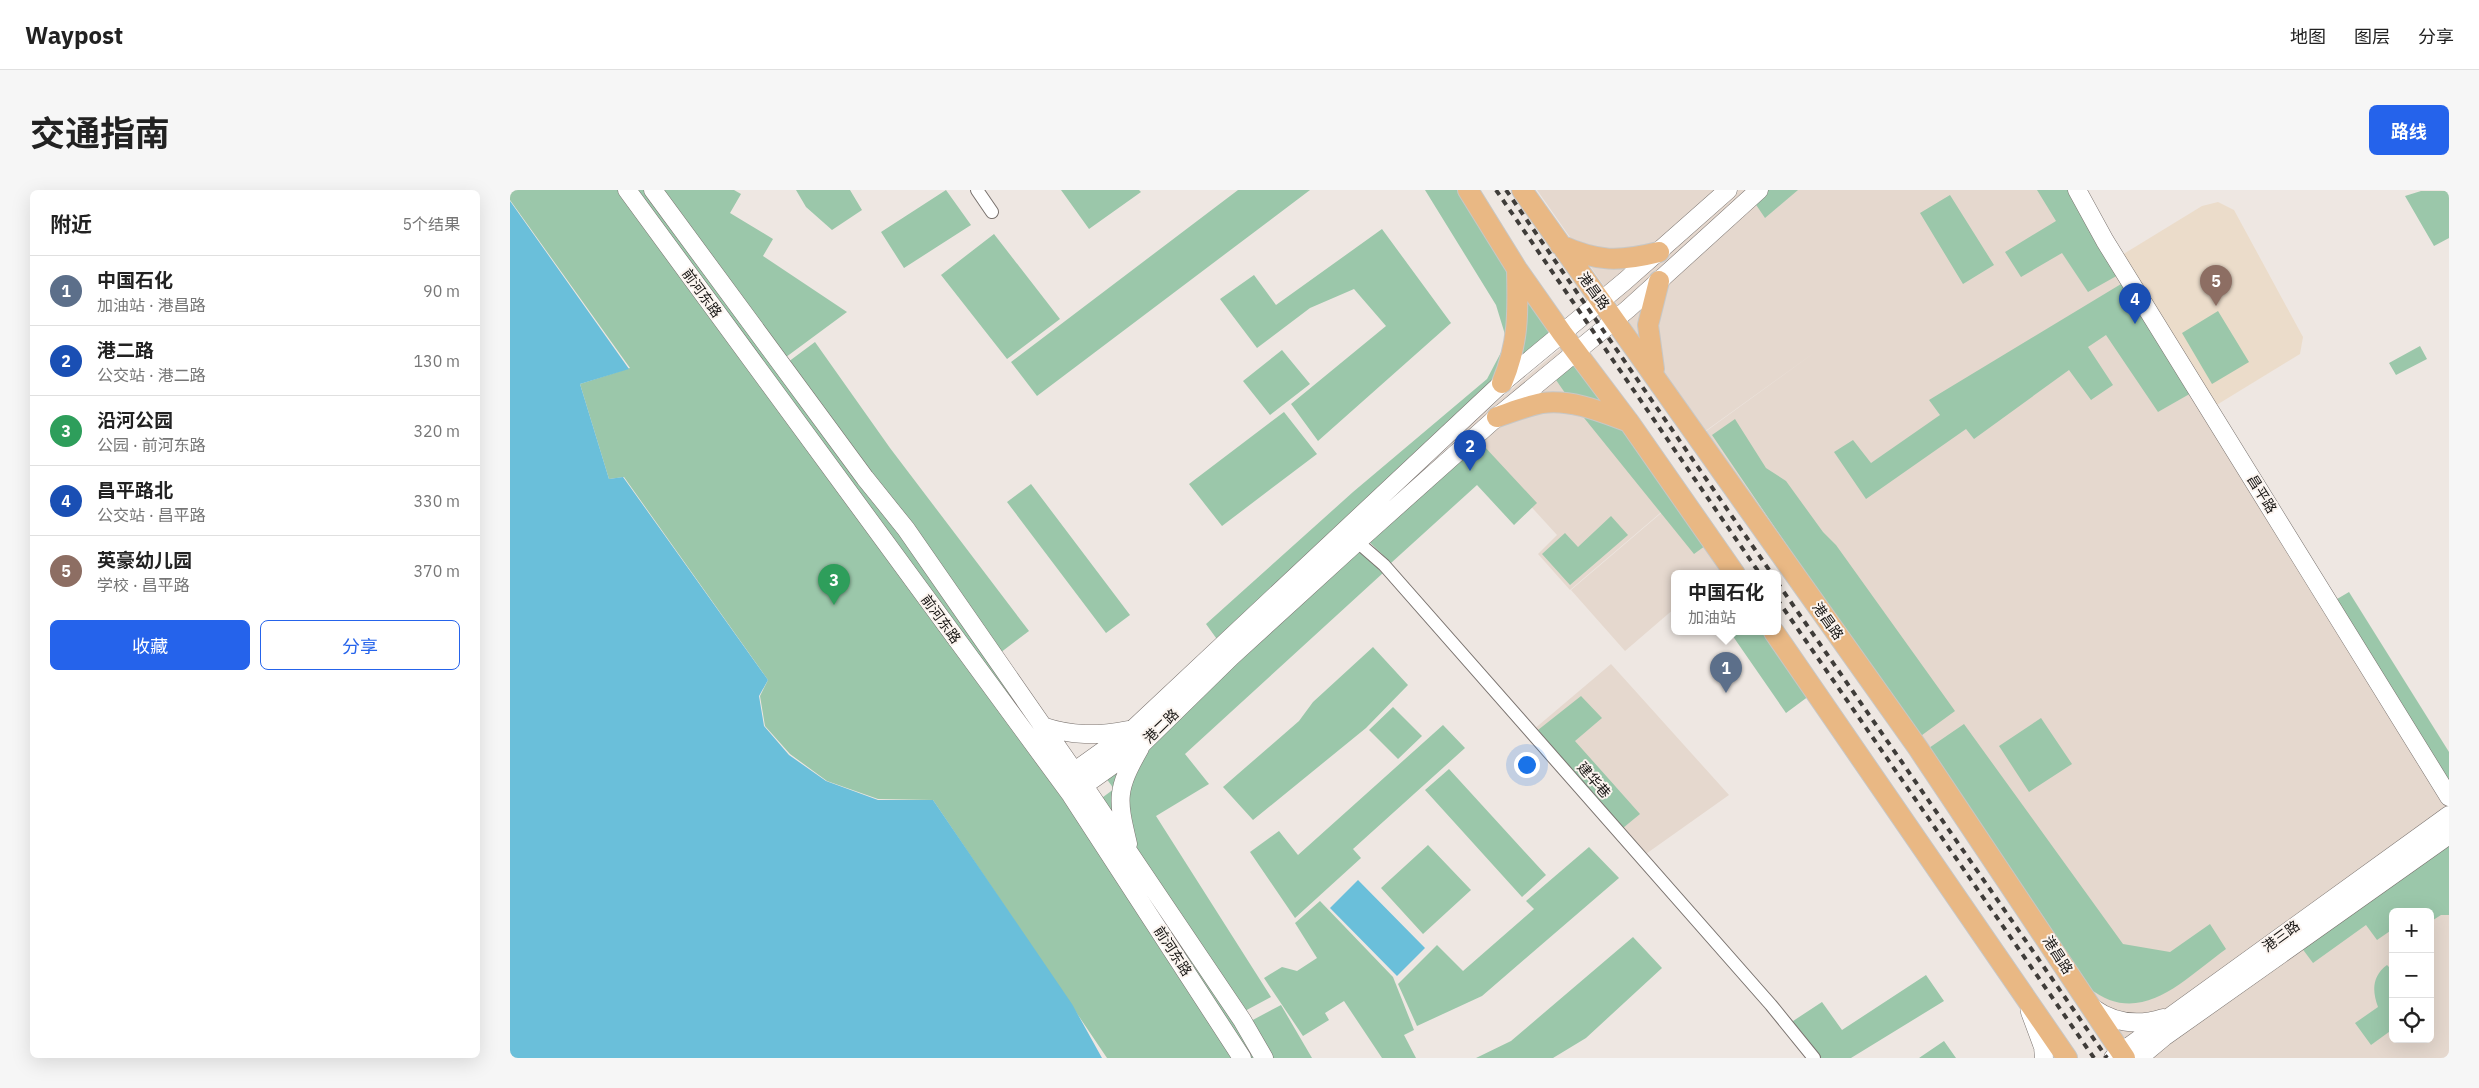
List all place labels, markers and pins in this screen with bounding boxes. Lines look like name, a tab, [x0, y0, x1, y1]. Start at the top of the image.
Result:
pin: 5	[2200, 265, 2232, 306]
pin: 4	[2119, 283, 2151, 324]
pin: 2	[1454, 430, 1486, 471]
pin: 3	[818, 564, 850, 605]
pin: 1	[1710, 652, 1742, 693]

